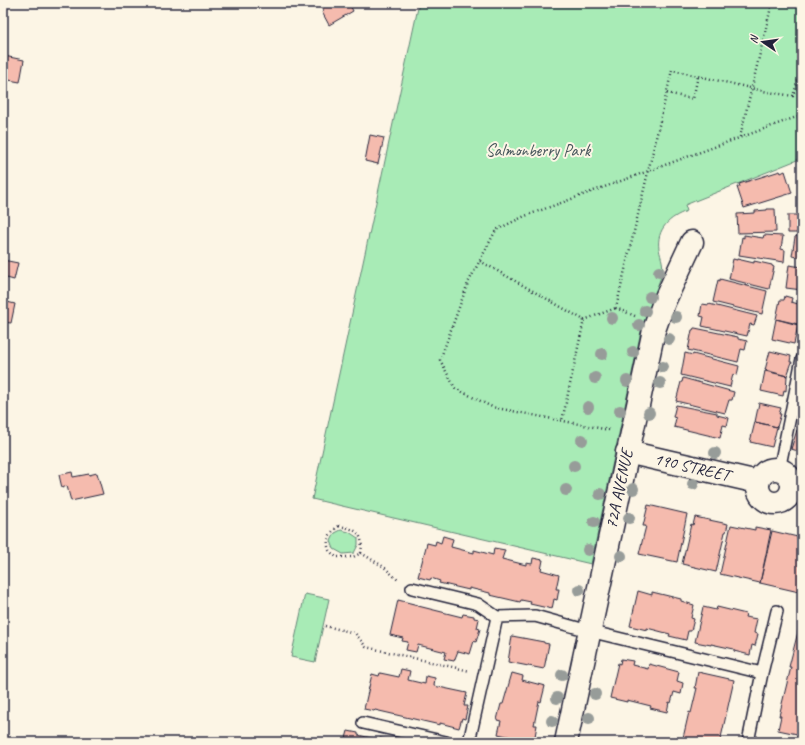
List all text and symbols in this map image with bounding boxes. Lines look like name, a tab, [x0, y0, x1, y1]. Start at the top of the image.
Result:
north arrow	[743, 22, 783, 62]
text: N	[746, 33, 761, 45]
park label: Salmonberry Park	[486, 140, 592, 161]
street label: 72A AVENUE	[600, 445, 638, 530]
street label: 190 STREET	[652, 448, 735, 487]

